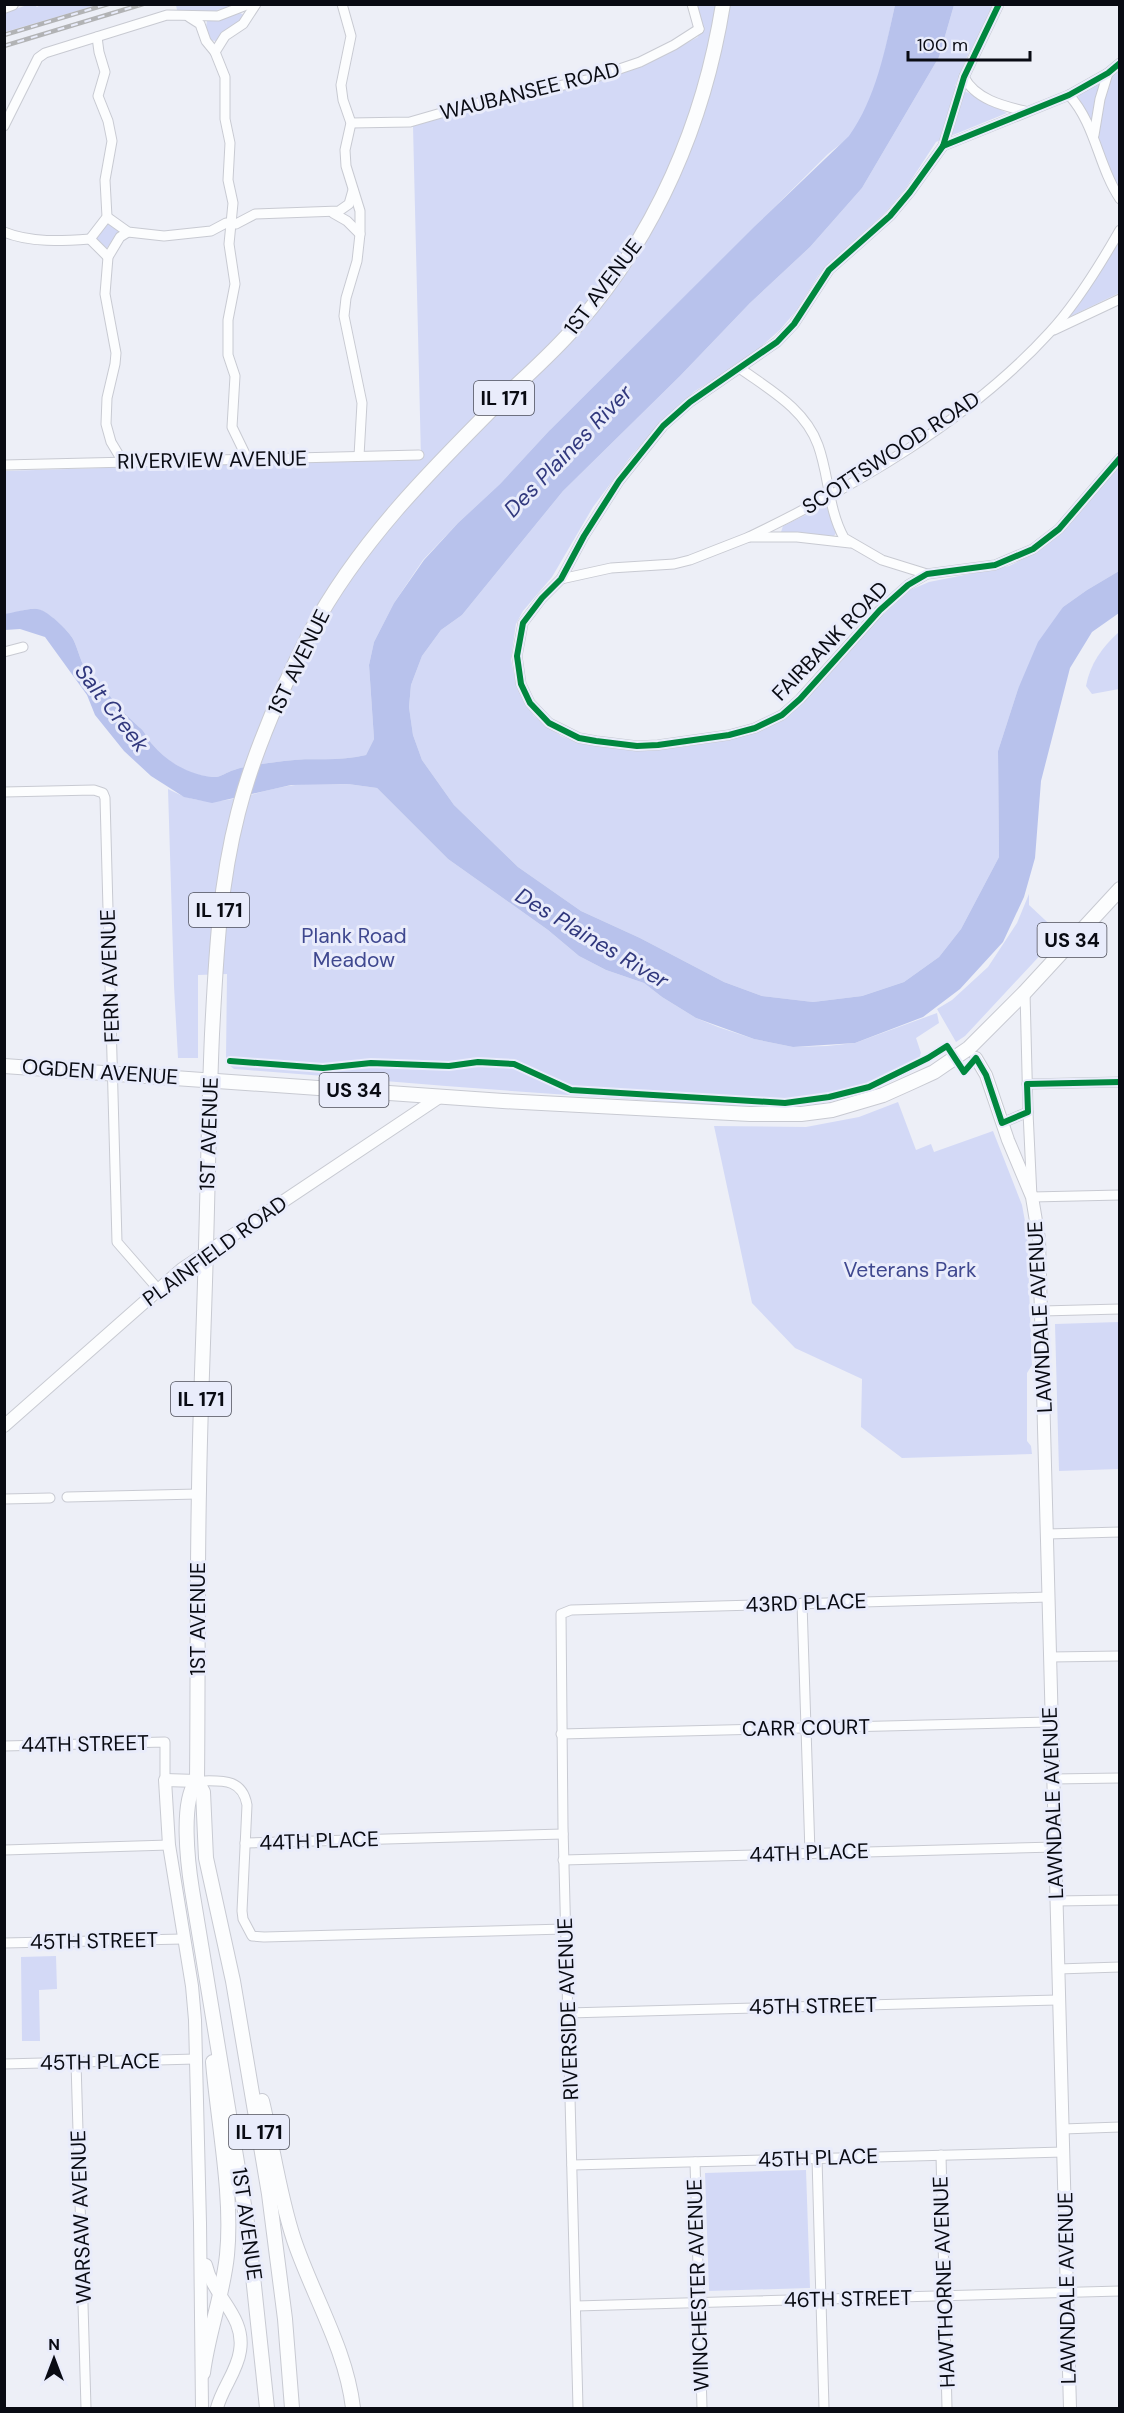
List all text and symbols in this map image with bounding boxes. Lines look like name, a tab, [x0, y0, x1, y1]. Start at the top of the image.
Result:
scale bar	[908, 24, 1030, 62]
text: 100 m	[917, 33, 968, 57]
street label: WAUBANSEE ROAD	[437, 55, 623, 127]
street label: 1ST AVENUE	[558, 233, 648, 341]
water label: Des Plaines River	[497, 378, 639, 523]
road number: IL 171	[474, 381, 534, 415]
street label: SCOTTSWOOD ROAD	[797, 385, 985, 521]
street label: RIVERVIEW AVENUE	[117, 444, 307, 476]
street label: FAIRBANK ROAD	[766, 575, 894, 707]
street label: 1ST AVENUE	[261, 605, 337, 719]
water label: Salt Creek	[68, 658, 156, 759]
water label: Des Plaines River	[510, 881, 674, 996]
road number: IL 171	[189, 893, 249, 927]
street label: FERN AVENUE	[94, 909, 126, 1043]
park label: Plank Road Meadow	[301, 922, 407, 974]
road number: US 34	[1038, 923, 1106, 957]
street label: OGDEN AVENUE	[21, 1053, 179, 1091]
road number: US 34	[320, 1073, 388, 1107]
street label: 1ST AVENUE	[193, 1077, 225, 1191]
street label: PLAINFIELD ROAD	[137, 1189, 293, 1313]
street label: LAWNDALE AVENUE	[1021, 1220, 1059, 1414]
park label: Veterans Park	[844, 1256, 977, 1284]
road number: IL 171	[171, 1382, 231, 1416]
street label: 1ST AVENUE	[184, 1562, 212, 1676]
street label: 43RD PLACE	[745, 1587, 867, 1619]
street label: LAWNDALE AVENUE	[1036, 1706, 1070, 1900]
street label: CARR COURT	[742, 1713, 871, 1743]
street label: 44TH STREET	[21, 1729, 149, 1759]
street label: 44TH PLACE	[259, 1825, 379, 1857]
street label: 44TH PLACE	[749, 1837, 869, 1869]
street label: RIVERSIDE AVENUE	[551, 1917, 585, 2101]
street label: 45TH STREET	[30, 1926, 159, 1956]
street label: 45TH STREET	[749, 1991, 878, 2021]
street label: 45TH PLACE	[40, 2047, 160, 2077]
road number: IL 171	[229, 2115, 289, 2149]
street label: WARSAW AVENUE	[64, 2130, 98, 2304]
street label: 45TH PLACE	[757, 2142, 879, 2174]
street label: 1ST AVENUE	[225, 2166, 269, 2282]
street label: HAWTHORNE AVENUE	[926, 2176, 962, 2388]
street label: WINCHESTER AVENUE	[680, 2178, 716, 2392]
street label: LAWNDALE AVENUE	[1051, 2192, 1083, 2384]
street label: 46TH STREET	[784, 2284, 913, 2314]
north arrow	[24, 2329, 84, 2389]
text: N	[48, 2334, 60, 2355]

